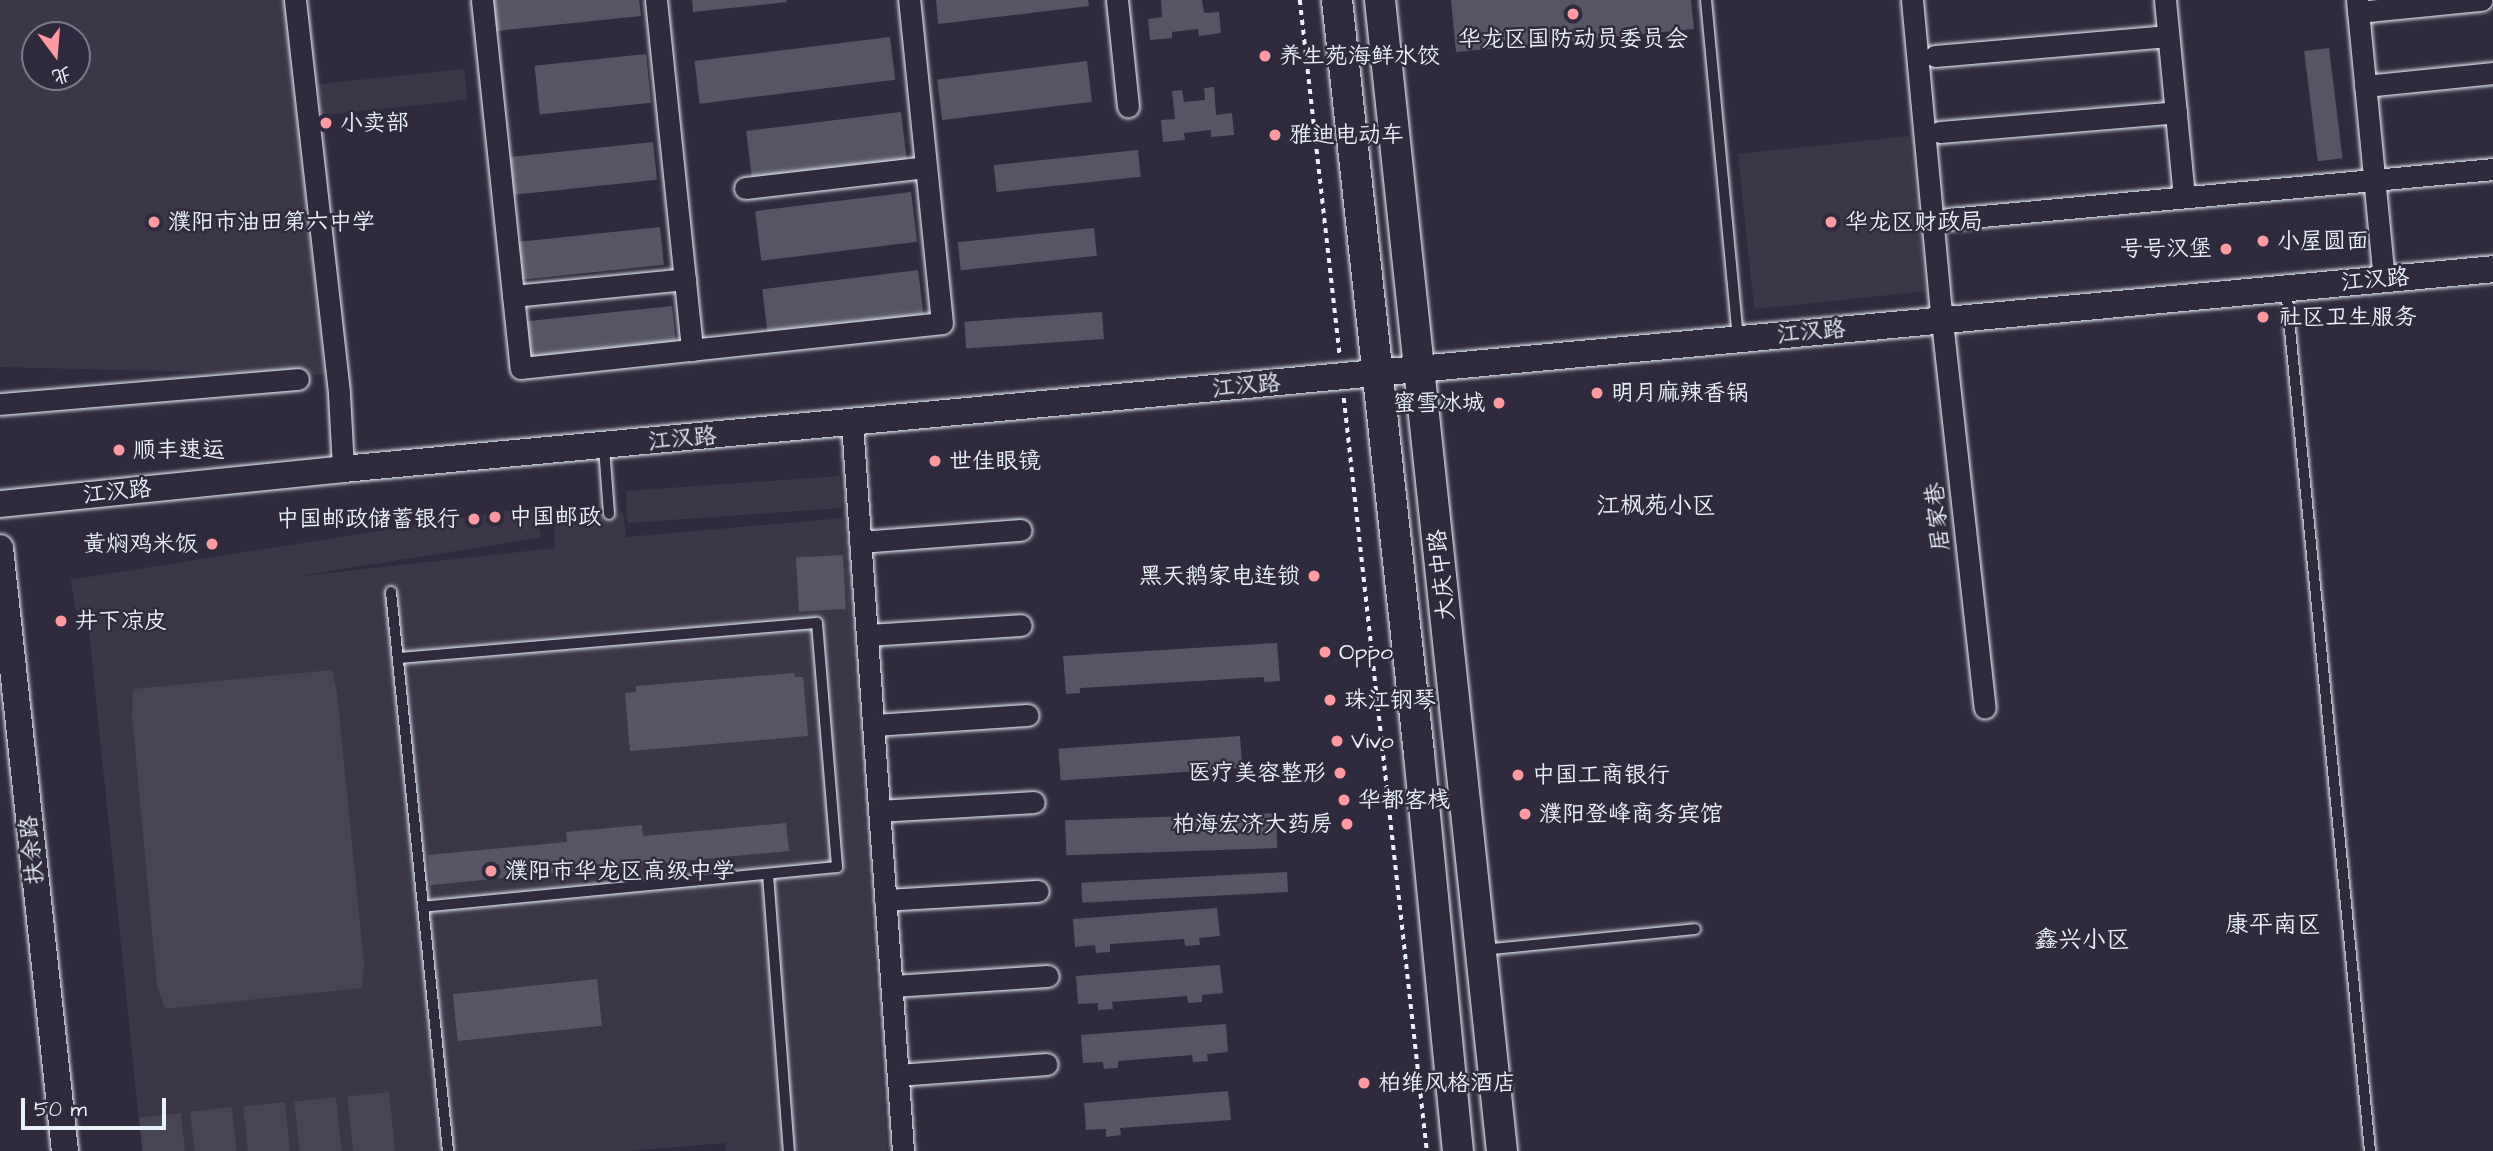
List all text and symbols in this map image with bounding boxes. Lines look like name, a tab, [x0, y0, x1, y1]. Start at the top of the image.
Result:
marker: 华龙区国防动员委员会	[1565, 6, 1581, 22]
north arrow	[21, 21, 91, 91]
place label: 华龙区国防动员委员会	[1458, 25, 1688, 53]
place label: 养生苑海鲜水饺	[1279, 42, 1440, 70]
marker: 养生苑海鲜水饺	[1257, 48, 1273, 64]
text: 北	[49, 59, 74, 90]
place label: 小卖部	[340, 109, 409, 137]
marker: 小卖部	[318, 115, 334, 131]
place label: 雅迪电动车	[1289, 121, 1404, 149]
marker: 雅迪电动车	[1267, 127, 1283, 143]
place label: 濮阳市油田第六中学	[168, 208, 375, 236]
place label: 华龙区财政局	[1845, 208, 1983, 236]
marker: 濮阳市油田第六中学	[146, 214, 162, 230]
marker: 华龙区财政局	[1823, 214, 1839, 230]
place label: 小屋圆面	[2277, 227, 2369, 255]
marker: 小屋圆面	[2255, 233, 2271, 249]
place label: 号号汉堡	[2120, 235, 2212, 263]
marker: 号号汉堡	[2218, 241, 2234, 257]
street label: 江汉路	[2339, 263, 2411, 297]
place label: 社区卫生服务	[2279, 303, 2417, 331]
marker: 社区卫生服务	[2253, 307, 2273, 327]
street label: 江汉路	[1775, 315, 1847, 349]
street label: 江汉路	[1210, 369, 1282, 403]
place label: 明月麻辣香锅	[1611, 379, 1749, 407]
marker: 明月麻辣香锅	[1589, 385, 1605, 401]
place label: 蜜雪冰城	[1393, 389, 1485, 417]
marker: 蜜雪冰城	[1491, 395, 1507, 411]
street label: 江汉路	[646, 422, 718, 456]
place label: 顺丰速运	[133, 436, 225, 464]
marker: 顺丰速运	[111, 442, 127, 458]
place label: 世佳眼镜	[949, 447, 1041, 475]
marker: 世佳眼镜	[927, 453, 943, 469]
street label: 江汉路	[81, 475, 153, 509]
street label: 居家巷	[1921, 481, 1955, 553]
district label: 江枫苑小区	[1596, 493, 1716, 521]
place label: 中国邮政	[509, 503, 601, 531]
place label: 中国邮政储蓄银行	[276, 505, 460, 533]
marker: 中国邮政	[487, 509, 503, 525]
marker: 中国邮政储蓄银行	[466, 511, 482, 527]
street label: 大庆中路	[1423, 528, 1461, 622]
place label: 黄焖鸡米饭	[83, 530, 198, 558]
marker: 黄焖鸡米饭	[204, 536, 220, 552]
place label: 黑天鹅家电连锁	[1139, 562, 1300, 590]
marker: 黑天鹅家电连锁	[1306, 568, 1322, 584]
place label: 井下凉皮	[75, 607, 167, 635]
marker: 井下凉皮	[53, 613, 69, 629]
place label: Oppo	[1339, 638, 1393, 666]
marker: Oppo	[1317, 644, 1333, 660]
place label: 珠江钢琴	[1344, 686, 1436, 714]
marker: 珠江钢琴	[1322, 692, 1338, 708]
place label: Vivo	[1351, 727, 1394, 755]
marker: Vivo	[1329, 733, 1345, 749]
place label: 医疗美容整形	[1188, 759, 1326, 787]
place label: 中国工商银行	[1532, 761, 1670, 789]
marker: 医疗美容整形	[1332, 765, 1348, 781]
marker: 中国工商银行	[1510, 767, 1526, 783]
place label: 华都客栈	[1358, 786, 1450, 814]
marker: 华都客栈	[1336, 792, 1352, 808]
place label: 濮阳登峰商务宾馆	[1539, 800, 1723, 828]
marker: 濮阳登峰商务宾馆	[1517, 806, 1533, 822]
place label: 柏海宏济大药房	[1172, 810, 1333, 838]
street label: 扶余路	[15, 814, 49, 886]
marker: 柏海宏济大药房	[1339, 816, 1355, 832]
place label: 濮阳市华龙区高级中学	[505, 857, 735, 885]
marker: 濮阳市华龙区高级中学	[483, 863, 499, 879]
district label: 康平南区	[2225, 912, 2321, 940]
district label: 鑫兴小区	[2034, 927, 2130, 955]
place label: 柏维风格酒店	[1378, 1069, 1516, 1097]
marker: 柏维风格酒店	[1356, 1075, 1372, 1091]
scale bar	[24, 1084, 170, 1128]
text: 50 m	[34, 1095, 87, 1124]

